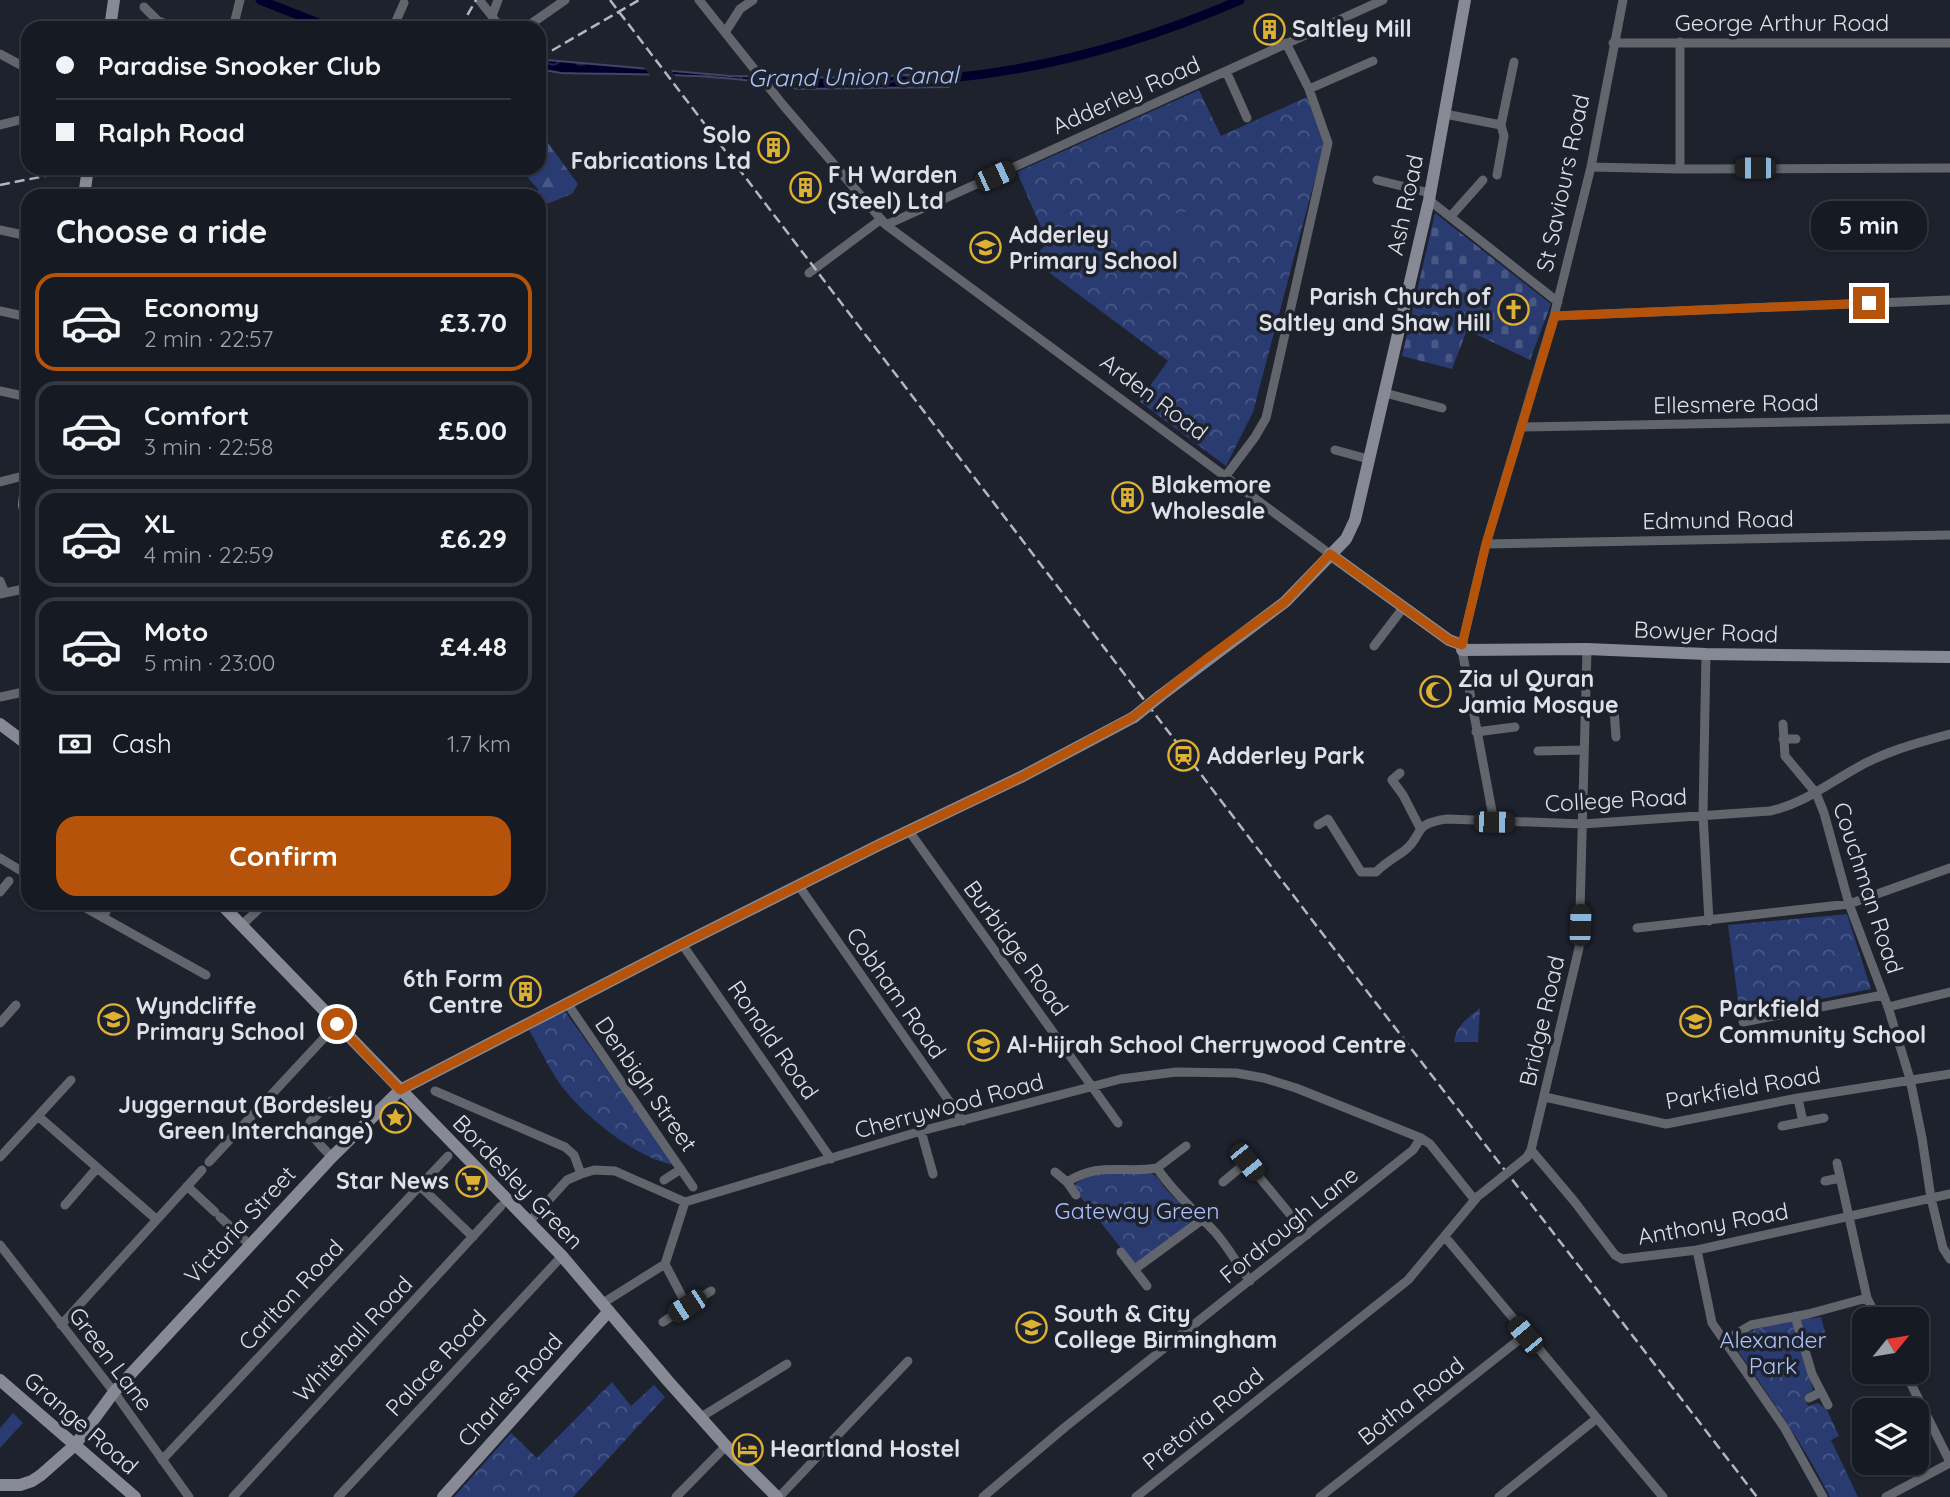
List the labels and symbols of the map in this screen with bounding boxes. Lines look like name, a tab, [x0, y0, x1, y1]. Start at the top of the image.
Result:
street label: George Arthur Road	[1675, 8, 1889, 37]
building icon: Saltley Mill	[1252, 12, 1286, 46]
place label: Saltley Mill	[1292, 14, 1412, 43]
street label: Adderley Road	[1047, 49, 1204, 140]
water label: Grand Union Canal	[748, 59, 961, 93]
street label: St Saviours Road	[1530, 92, 1595, 274]
place label: Solo Fabrications Ltd	[571, 120, 751, 175]
building icon: Solo Fabrications Ltd	[757, 131, 791, 165]
street label: Ash Road	[1380, 152, 1429, 258]
car	[972, 158, 1019, 194]
car	[1735, 158, 1777, 179]
place label: F H Warden (Steel) Ltd	[828, 160, 957, 215]
building icon: F H Warden (Steel) Ltd	[788, 171, 822, 205]
callout: 5 min	[1811, 202, 1927, 250]
place label: Adderley Primary School	[1009, 220, 1178, 275]
school or university icon: Adderley Primary School	[969, 231, 1003, 265]
place label: Parish Church of Saltley and Shaw Hill	[1259, 282, 1491, 337]
route end	[1853, 287, 1885, 319]
church icon: Parish Church of Saltley and Shaw Hill	[1497, 293, 1531, 327]
street label: Arden Road	[1095, 347, 1214, 446]
street label: Ellesmere Road	[1653, 388, 1819, 419]
place label: Blakemore Wholesale	[1151, 470, 1271, 525]
building icon: Blakemore Wholesale	[1111, 481, 1145, 515]
street label: Edmund Road	[1642, 504, 1794, 535]
street label: Bowyer Road	[1633, 614, 1779, 649]
place label: Zia ul Quran Jamia Mosque	[1458, 664, 1618, 719]
mosque icon: Zia ul Quran Jamia Mosque	[1418, 675, 1452, 709]
station icon: Adderley Park	[1167, 739, 1201, 773]
place label: Adderley Park	[1207, 741, 1365, 770]
street label: College Road	[1544, 781, 1688, 818]
street label: Couchman Road	[1827, 798, 1910, 977]
car	[1473, 811, 1516, 833]
street label: Burbidge Road	[958, 874, 1075, 1021]
car	[1569, 904, 1592, 946]
street label: Cobham Road	[840, 921, 953, 1064]
street label: Bridge Road	[1512, 953, 1571, 1089]
place label: 6th Form Centre	[403, 964, 503, 1019]
building icon: 6th Form Centre	[509, 975, 543, 1009]
street label: Ronald Road	[722, 975, 825, 1105]
place label: Wyndcliffe Primary School	[136, 991, 305, 1046]
place label: Parkfield Community School	[1719, 994, 1926, 1049]
school or university icon: Wyndcliffe Primary School	[96, 1002, 130, 1036]
school or university icon: Parkfield Community School	[1679, 1005, 1713, 1039]
route start	[321, 1008, 353, 1040]
street label: Denbigh Street	[589, 1011, 704, 1157]
school or university icon: Al-Hijrah School Cherrywood Centre	[967, 1028, 1001, 1062]
place label: Al-Hijrah School Cherrywood Centre	[1007, 1030, 1406, 1059]
street label: Parkfield Road	[1663, 1060, 1823, 1115]
street label: Cherrywood Road	[851, 1066, 1046, 1145]
place label: Juggernaut (Bordesley Green Interchange)	[118, 1090, 373, 1145]
place icon: Juggernaut (Bordesley Green Interchange)	[379, 1101, 413, 1135]
street label: Bordesley Green	[447, 1108, 590, 1255]
car	[1226, 1139, 1269, 1185]
street label: Victoria Street	[178, 1160, 302, 1290]
street label: Fordrough Lane	[1213, 1160, 1364, 1289]
supermarket icon: Star News	[455, 1164, 489, 1198]
place label: Star News	[336, 1166, 449, 1195]
park label: Gateway Green	[1054, 1196, 1220, 1225]
street label: Anthony Road	[1635, 1196, 1791, 1251]
street label: Carlton Road	[232, 1233, 349, 1356]
street label: Whitehall Road	[287, 1270, 418, 1408]
car	[664, 1286, 711, 1326]
place label: South & City College Birmingham	[1054, 1299, 1277, 1354]
street label: Green Lane	[63, 1301, 160, 1416]
street label: Palace Road	[379, 1303, 492, 1422]
north arrow	[1852, 1307, 1928, 1384]
school or university icon: South & City College Birmingham	[1014, 1310, 1048, 1344]
car	[1504, 1312, 1547, 1358]
park label: Alexander Park	[1720, 1325, 1827, 1380]
street label: Charles Road	[451, 1327, 568, 1453]
street label: Botha Road	[1352, 1350, 1470, 1451]
street label: Pretoria Road	[1136, 1361, 1269, 1476]
street label: Grange Road	[18, 1365, 144, 1480]
hotel icon: Heartland Hostel	[730, 1432, 764, 1466]
place label: Heartland Hostel	[770, 1434, 960, 1463]

